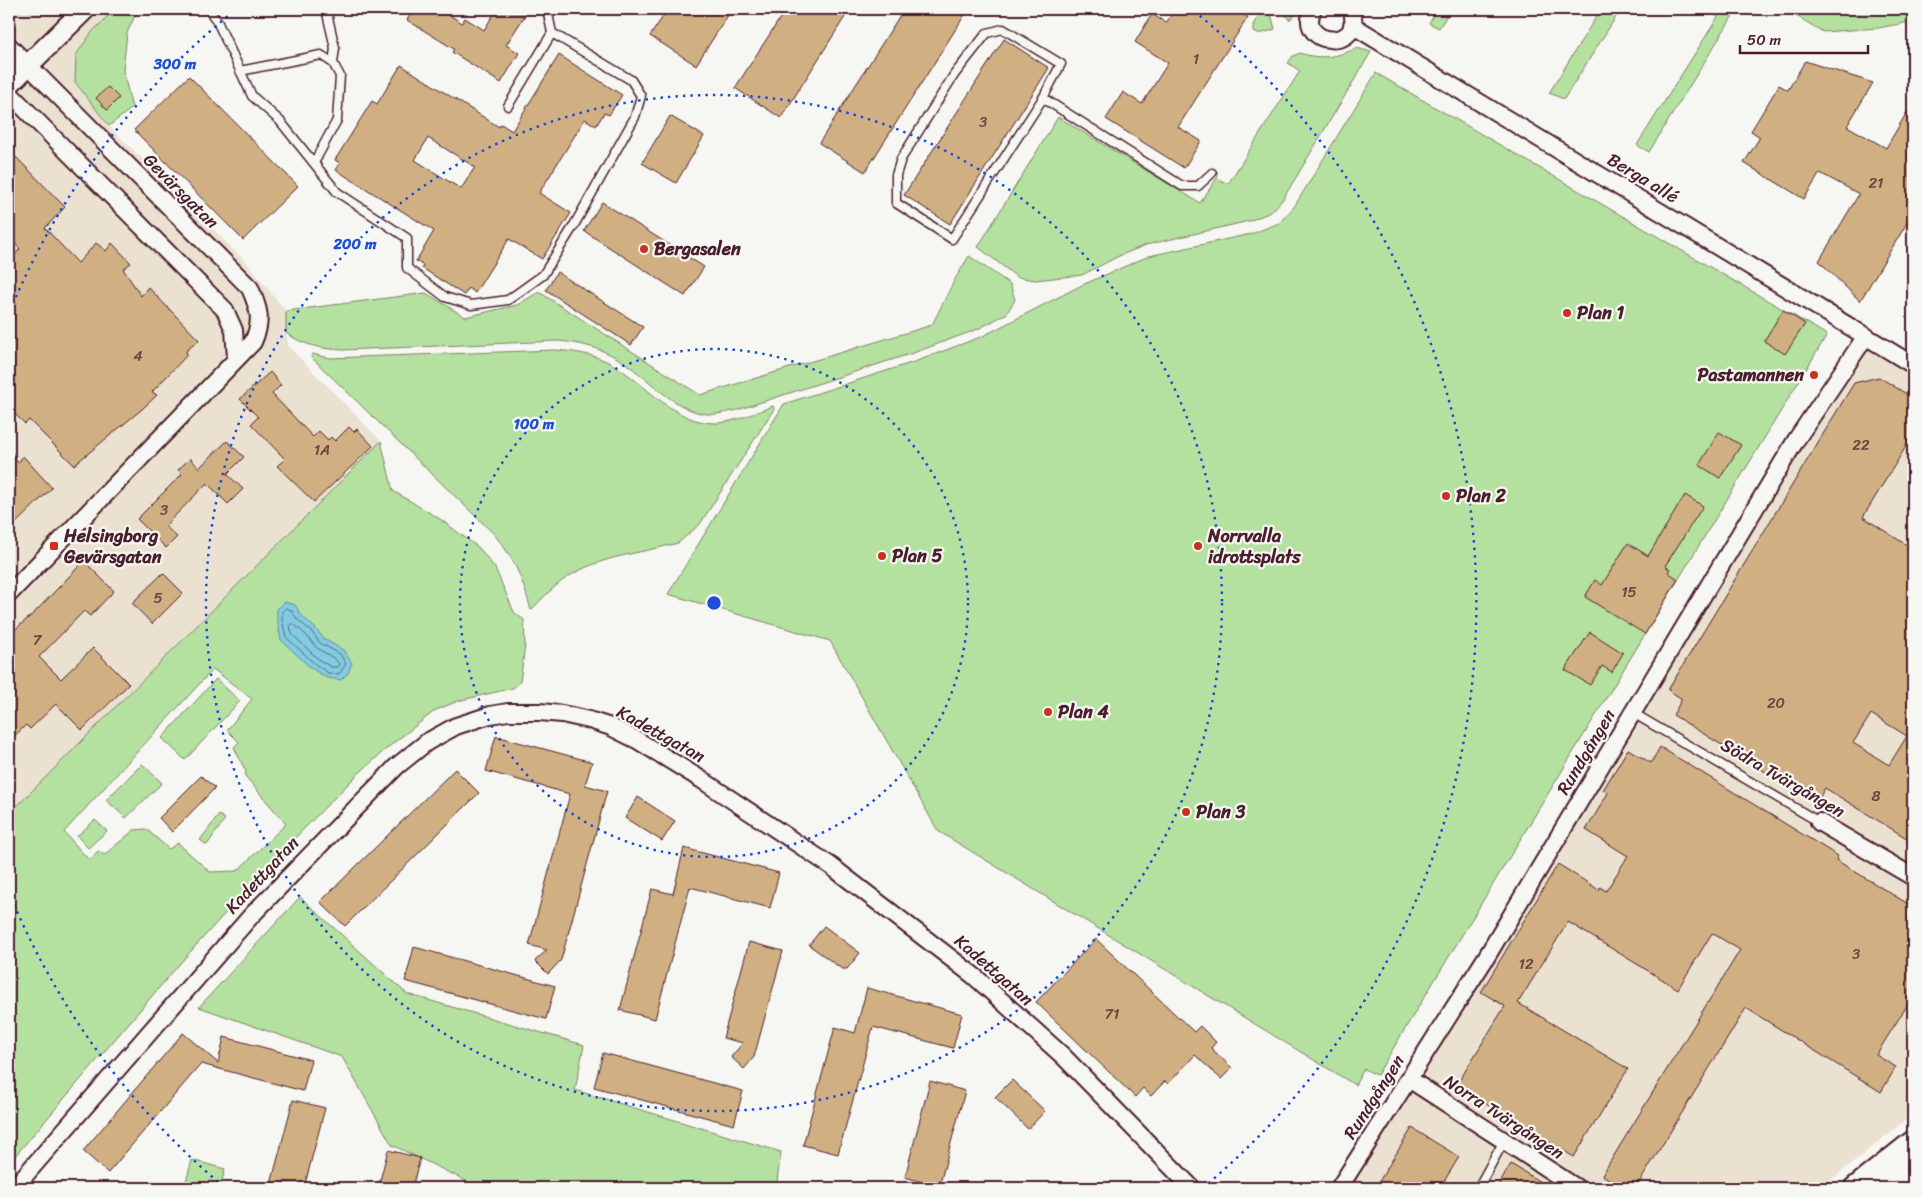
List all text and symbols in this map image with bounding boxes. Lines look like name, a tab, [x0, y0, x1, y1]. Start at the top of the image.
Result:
scale bar	[1740, 22, 1867, 54]
text: 50 m	[1747, 27, 1782, 53]
house number: 1	[1193, 46, 1199, 72]
text: 300 m	[153, 51, 197, 77]
house number: 3	[979, 109, 987, 135]
street label: Berga allé	[1601, 144, 1685, 212]
street label: Gevärsgatan	[135, 145, 227, 237]
house number: 21	[1868, 170, 1884, 196]
text: 200 m	[332, 231, 377, 257]
place label: Bergasalen	[654, 233, 741, 265]
marker: Bergasalen	[638, 243, 650, 255]
place label: Plan 1	[1577, 297, 1624, 329]
marker: Plan 1	[1561, 307, 1573, 319]
house number: 4	[133, 343, 143, 369]
place label: Pastamannen	[1698, 359, 1804, 391]
marker: Pastamannen	[1808, 369, 1820, 381]
text: 100 m	[514, 411, 555, 437]
house number: 22	[1852, 432, 1870, 458]
house number: 1A	[314, 437, 330, 463]
place label: Plan 2	[1456, 480, 1506, 512]
marker: Plan 2	[1440, 490, 1452, 502]
house number: 3	[160, 497, 168, 523]
place label: Helsingborg Gevärsgatan	[63, 520, 162, 573]
place label: Norrvalla idrottsplats	[1207, 520, 1301, 573]
marker: Helsingborg Gevärsgatan	[48, 540, 60, 552]
place label: Plan 5	[892, 540, 942, 572]
marker: Norrvalla idrottsplats	[1192, 540, 1204, 552]
marker: Plan 5	[876, 550, 888, 562]
house number: 15	[1621, 579, 1637, 605]
house number: 5	[153, 585, 163, 611]
centre of rings	[705, 594, 723, 612]
house number: 7	[33, 627, 43, 653]
house number: 20	[1767, 690, 1785, 716]
street label: Kadettgatan	[611, 696, 712, 772]
place label: Plan 4	[1058, 696, 1109, 728]
street label: Rundgången	[1548, 703, 1624, 801]
marker: Plan 4	[1042, 706, 1054, 718]
street label: Södra Tvärgången	[1715, 729, 1852, 827]
house number: 8	[1871, 783, 1881, 809]
place label: Plan 3	[1196, 796, 1245, 828]
marker: Plan 3	[1180, 806, 1192, 818]
street label: Kadettgatan	[217, 828, 307, 922]
street label: Kadettgatan	[947, 926, 1042, 1014]
house number: 3	[1852, 941, 1860, 967]
house number: 12	[1518, 951, 1534, 977]
house number: 71	[1104, 1001, 1120, 1027]
street label: Rundgången	[1335, 1048, 1414, 1146]
street label: Norra Tvärgången	[1437, 1066, 1571, 1168]

